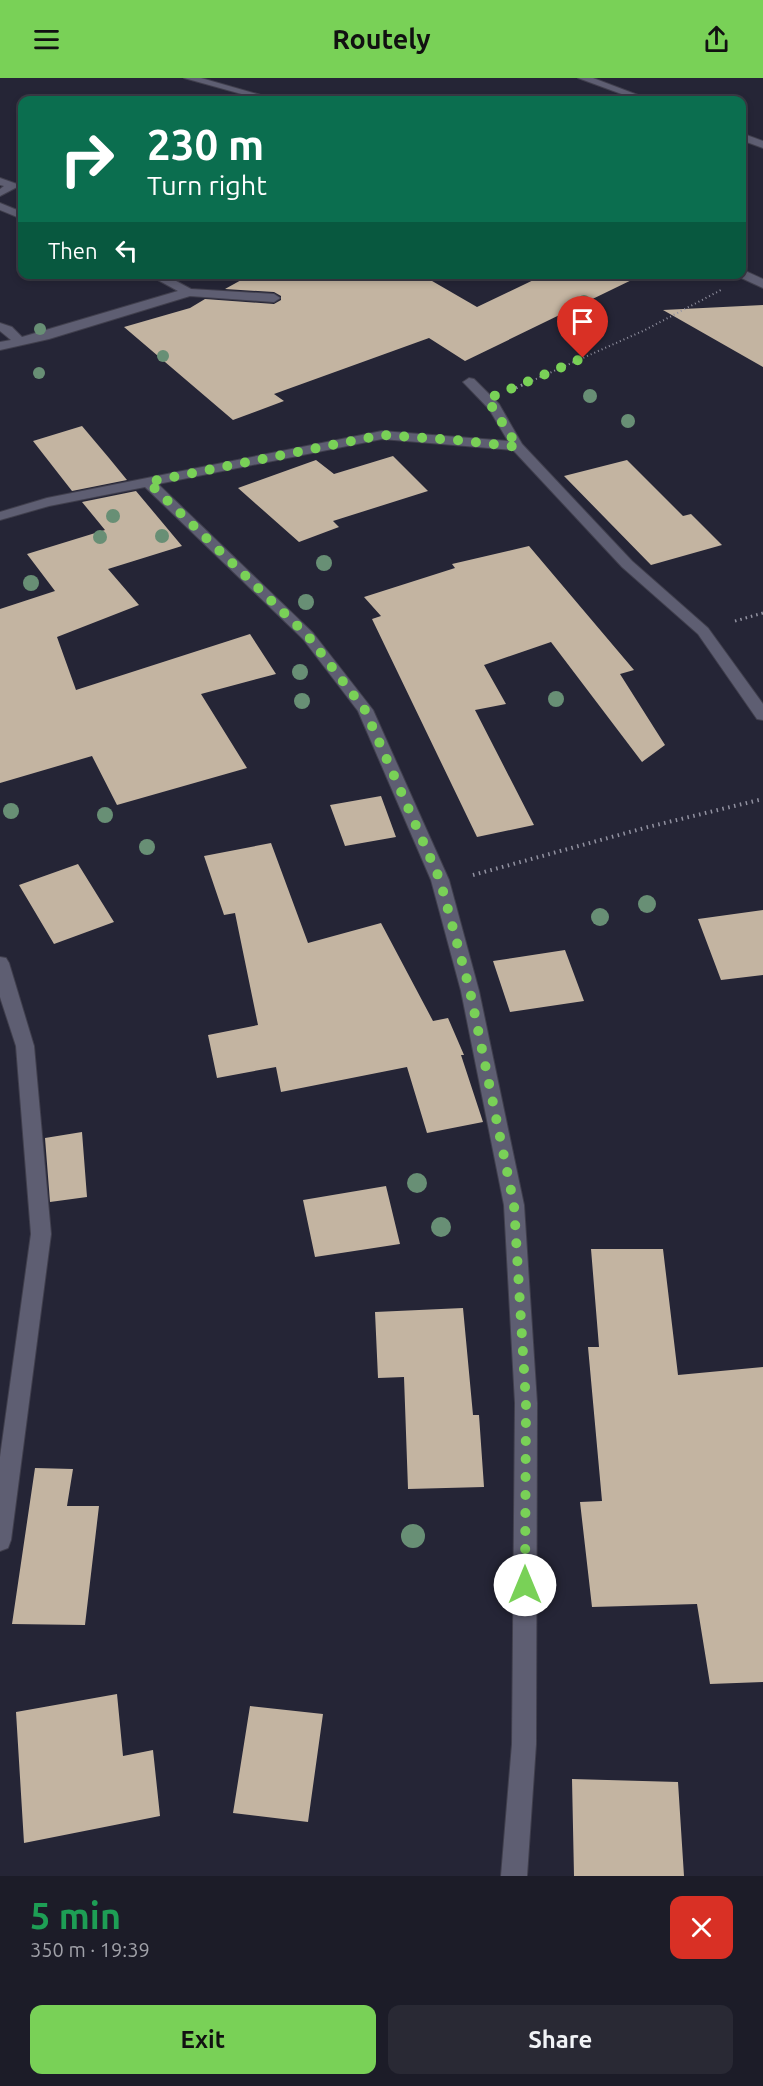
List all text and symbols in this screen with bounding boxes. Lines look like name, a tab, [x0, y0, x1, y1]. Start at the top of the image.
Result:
icon: menu	[30, 23, 63, 56]
icon: share	[700, 23, 733, 56]
text: Routely	[332, 24, 431, 54]
icon: right	[48, 120, 126, 198]
text: 230 m	[147, 121, 264, 168]
text: Turn right	[147, 170, 267, 200]
icon: left	[110, 234, 143, 267]
text: Then	[48, 238, 98, 263]
pin	[557, 296, 608, 358]
icon: arrive	[566, 305, 599, 338]
position arrow	[493, 1553, 557, 1617]
text: 5 min	[30, 1895, 121, 1936]
button: close	[670, 1896, 733, 1959]
text: 350 m · 19:39	[30, 1938, 150, 1961]
button: Exit	[30, 2005, 376, 2074]
button: Share	[388, 2005, 733, 2074]

